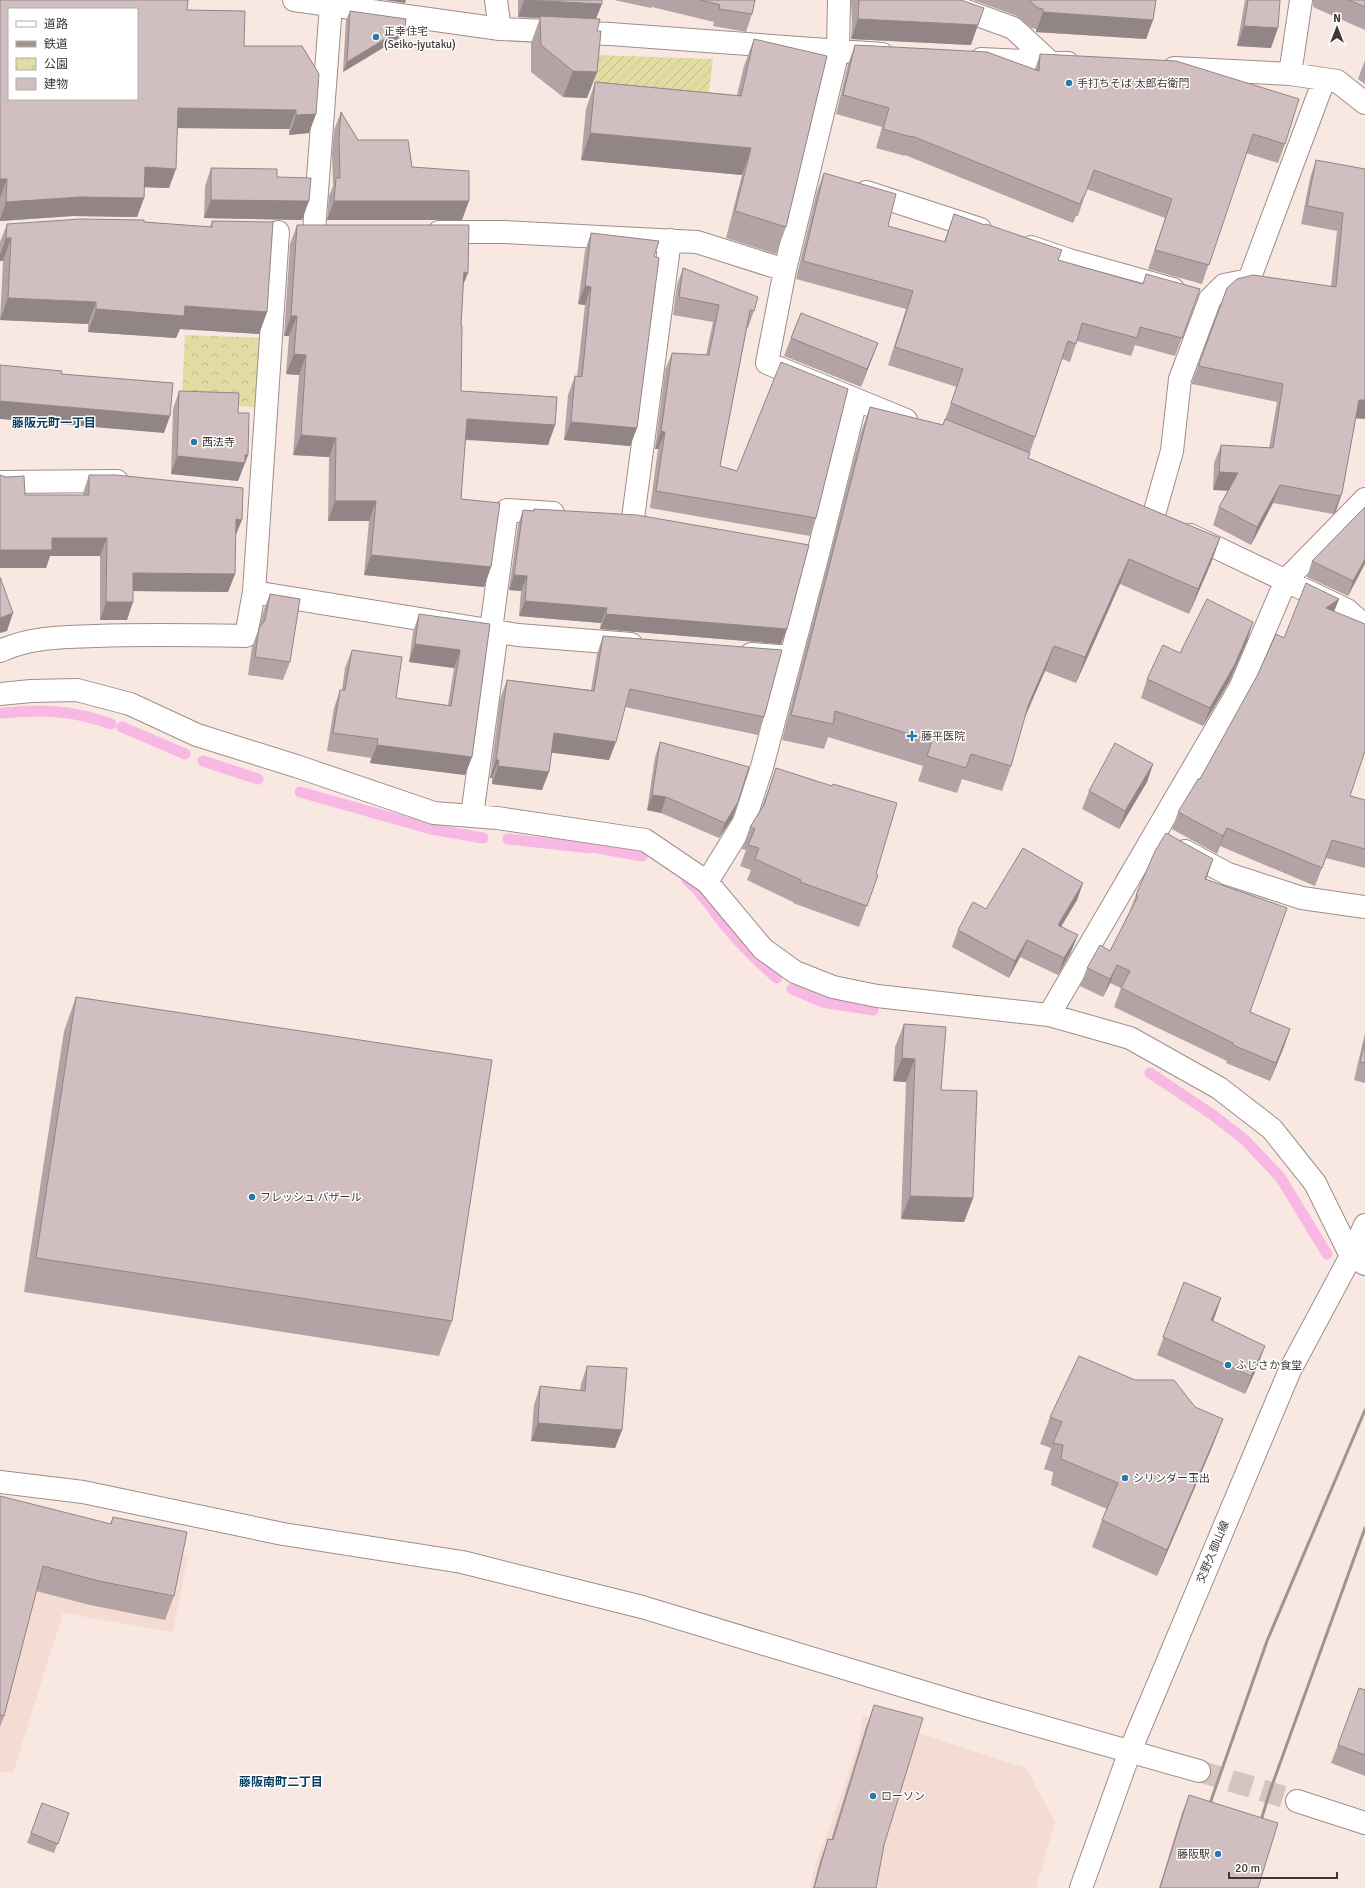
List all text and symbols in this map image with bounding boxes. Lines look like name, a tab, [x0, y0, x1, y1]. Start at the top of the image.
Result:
legend	[8, 8, 138, 100]
north arrow	[1317, 8, 1357, 48]
text: N	[1333, 12, 1341, 25]
text: 道路	[44, 17, 68, 32]
place label: 正幸住宅 (Seiko-jyutaku)	[384, 25, 456, 51]
marker: 正幸住宅 (Seiko-jyutaku)	[371, 32, 381, 42]
text: 鉄道	[44, 37, 68, 52]
text: 公園	[44, 57, 68, 72]
text: 建物	[44, 77, 68, 92]
place label: 手打ちそば 太郎右衛門	[1077, 77, 1189, 90]
marker: 手打ちそば 太郎右衛門	[1064, 78, 1074, 88]
district label: 藤阪元町一丁目	[12, 416, 96, 431]
place label: 西法寺	[202, 436, 235, 449]
marker: 西法寺	[189, 437, 199, 447]
marker: 藤平医院	[906, 730, 918, 742]
place label: 藤平医院	[921, 730, 965, 743]
place label: フレッシュ バザール	[260, 1191, 361, 1204]
marker: フレッシュ バザール	[247, 1192, 257, 1202]
place label: ふじさか食堂	[1236, 1359, 1302, 1372]
marker: ふじさか食堂	[1223, 1360, 1233, 1370]
place label: シリンダー玉出	[1133, 1472, 1210, 1485]
marker: シリンダー玉出	[1120, 1473, 1130, 1483]
street label: 交野久御山線	[1194, 1519, 1232, 1585]
district label: 藤阪南町二丁目	[239, 1775, 323, 1790]
place label: ローソン	[881, 1790, 925, 1803]
marker: ローソン	[868, 1791, 878, 1801]
place label: 藤阪駅	[1177, 1848, 1210, 1861]
marker: 藤阪駅	[1213, 1849, 1223, 1859]
scale bar	[1229, 1854, 1337, 1880]
text: 20 m	[1235, 1861, 1260, 1876]

